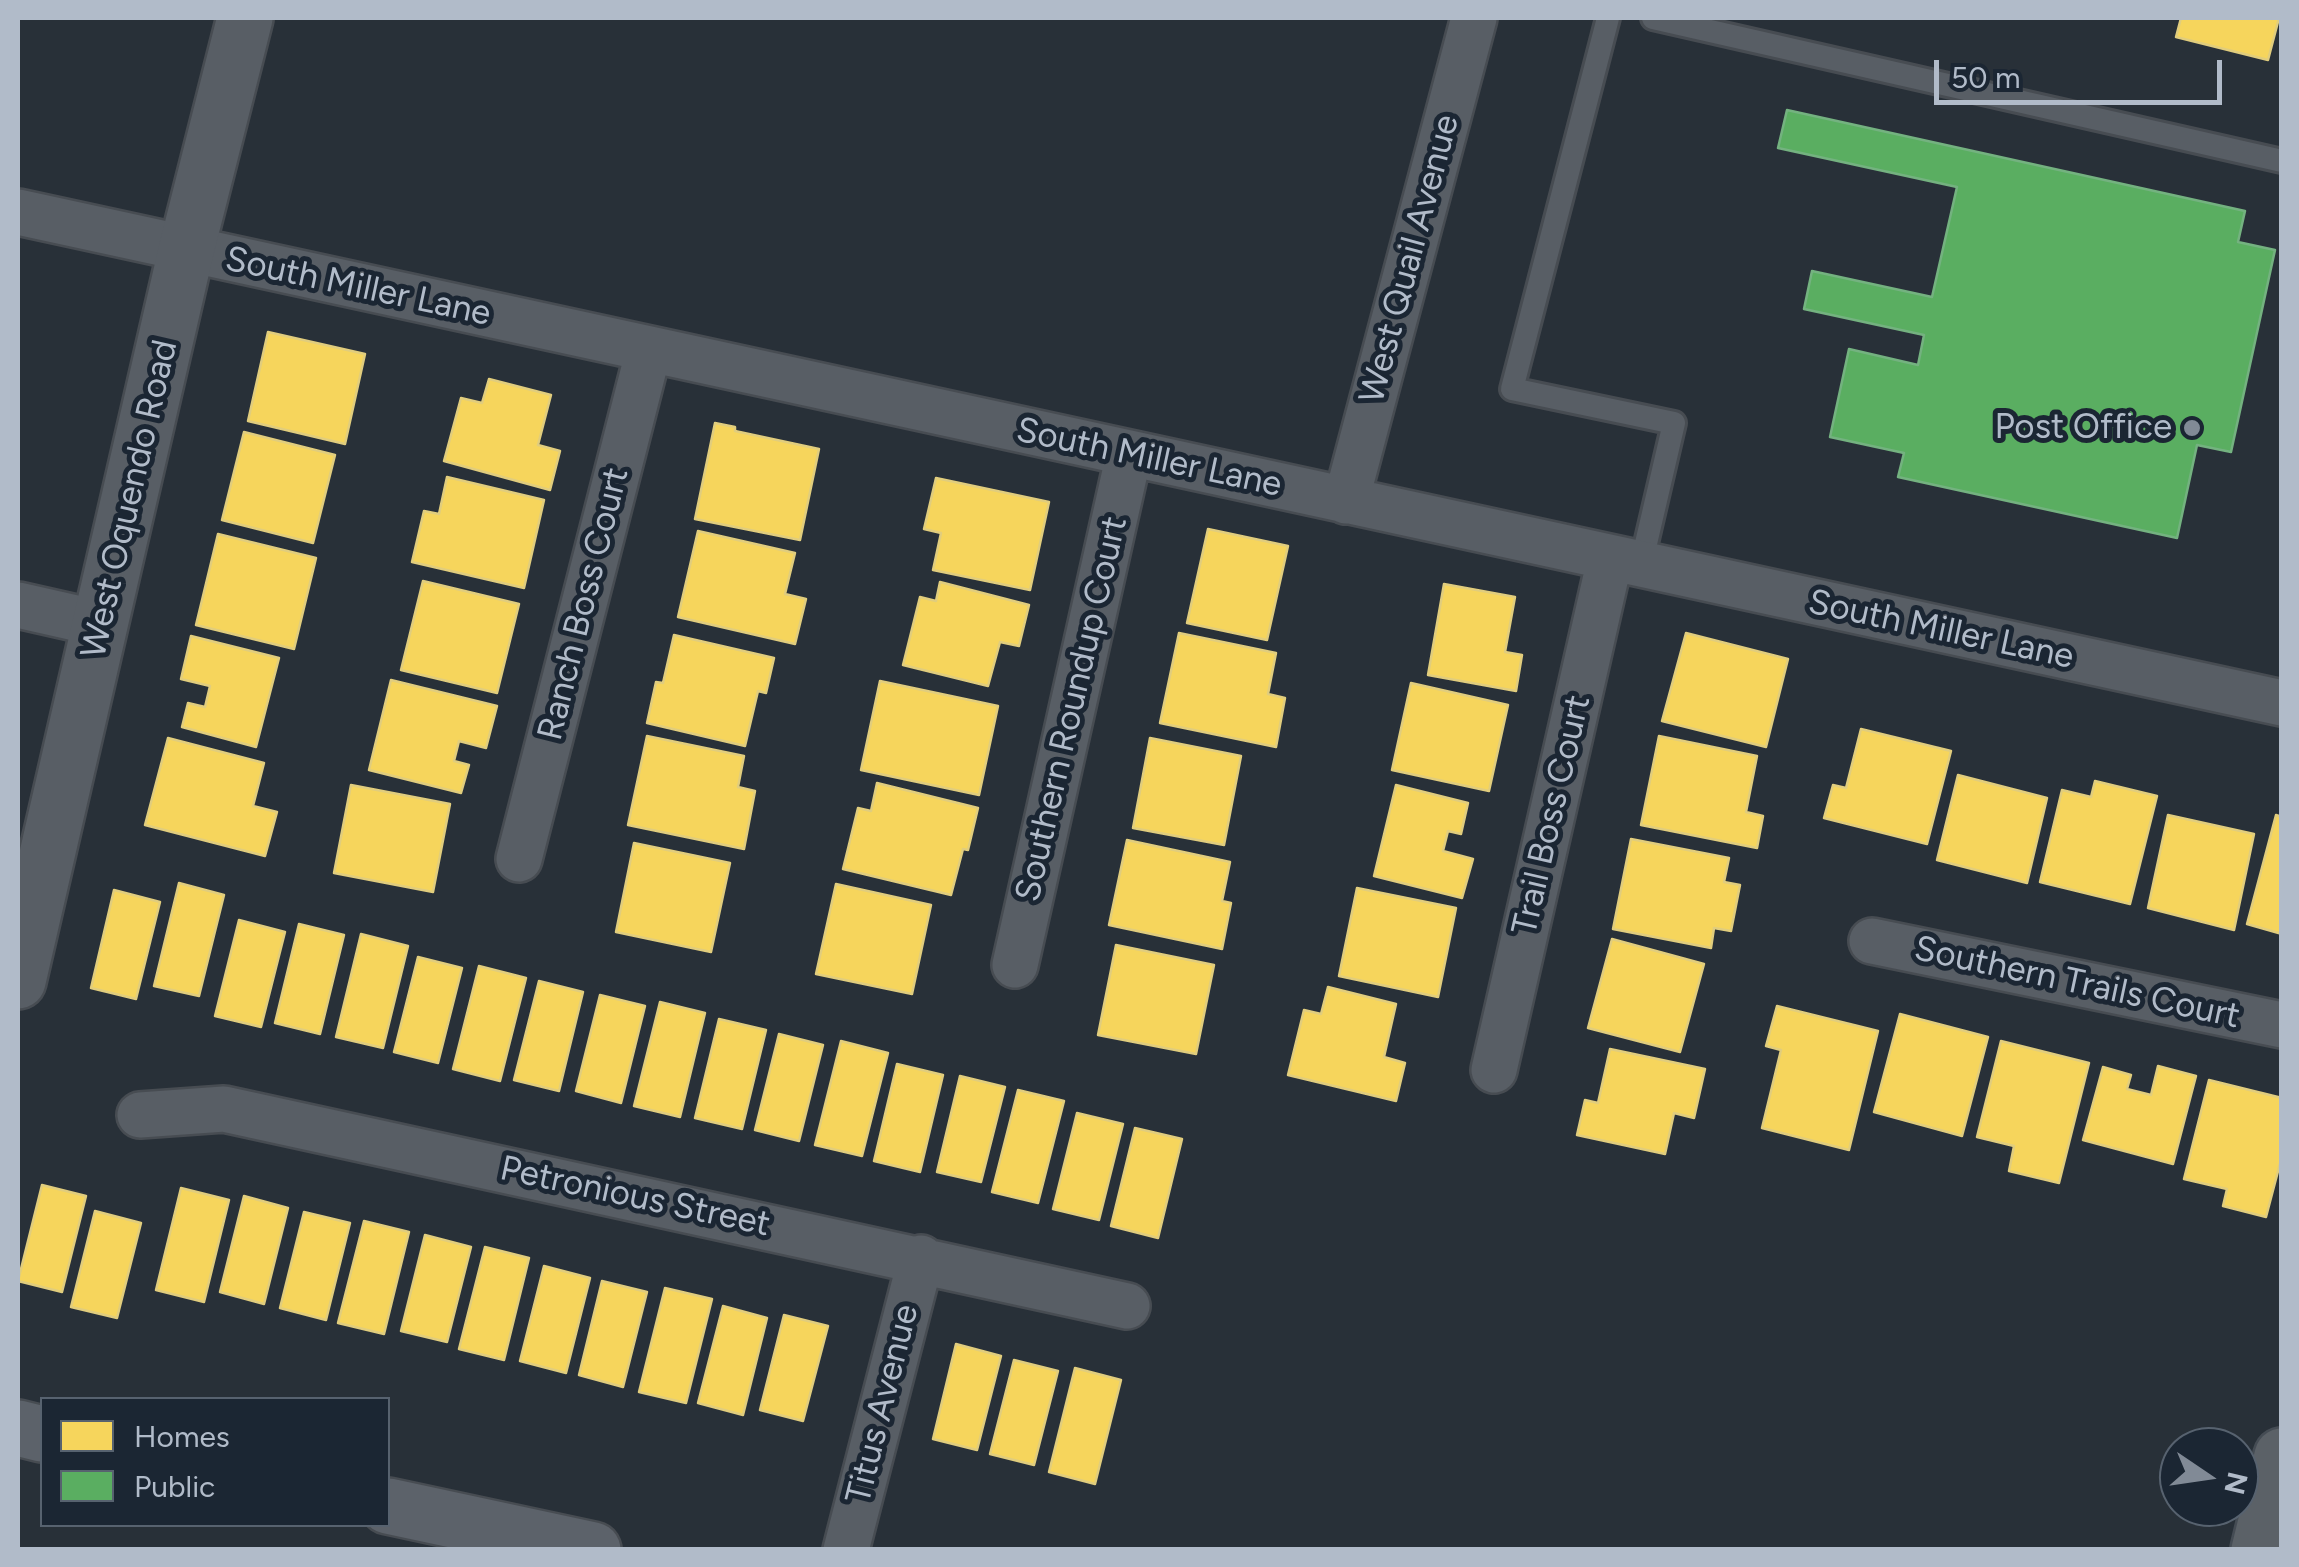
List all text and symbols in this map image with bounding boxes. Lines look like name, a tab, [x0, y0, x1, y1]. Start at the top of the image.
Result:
scale bar	[1939, 40, 2226, 102]
text: 50 m	[1951, 59, 2020, 96]
street label: West Quail Avenue	[1351, 110, 1469, 408]
street label: South Miller Lane	[222, 238, 494, 336]
street label: West Oquendo Road	[73, 336, 187, 662]
place label: Post Office	[1994, 407, 2172, 449]
street label: South Miller Lane	[1013, 409, 1285, 507]
marker: Post Office	[2181, 417, 2203, 439]
street label: Ranch Boss Court	[530, 463, 638, 745]
street label: Southern Roundup Court	[1007, 512, 1137, 906]
street label: South Miller Lane	[1805, 581, 2077, 679]
street label: Trail Boss Court	[1504, 691, 1600, 939]
street label: Southern Trails Court	[1911, 928, 2243, 1038]
street label: Petronious Street	[496, 1148, 774, 1246]
street label: Titus Avenue	[838, 1300, 928, 1508]
legend	[40, 1397, 390, 1527]
text: Homes	[134, 1418, 230, 1455]
north arrow	[2159, 1427, 2259, 1527]
text: Public	[134, 1468, 215, 1505]
text: N	[2217, 1469, 2255, 1498]

